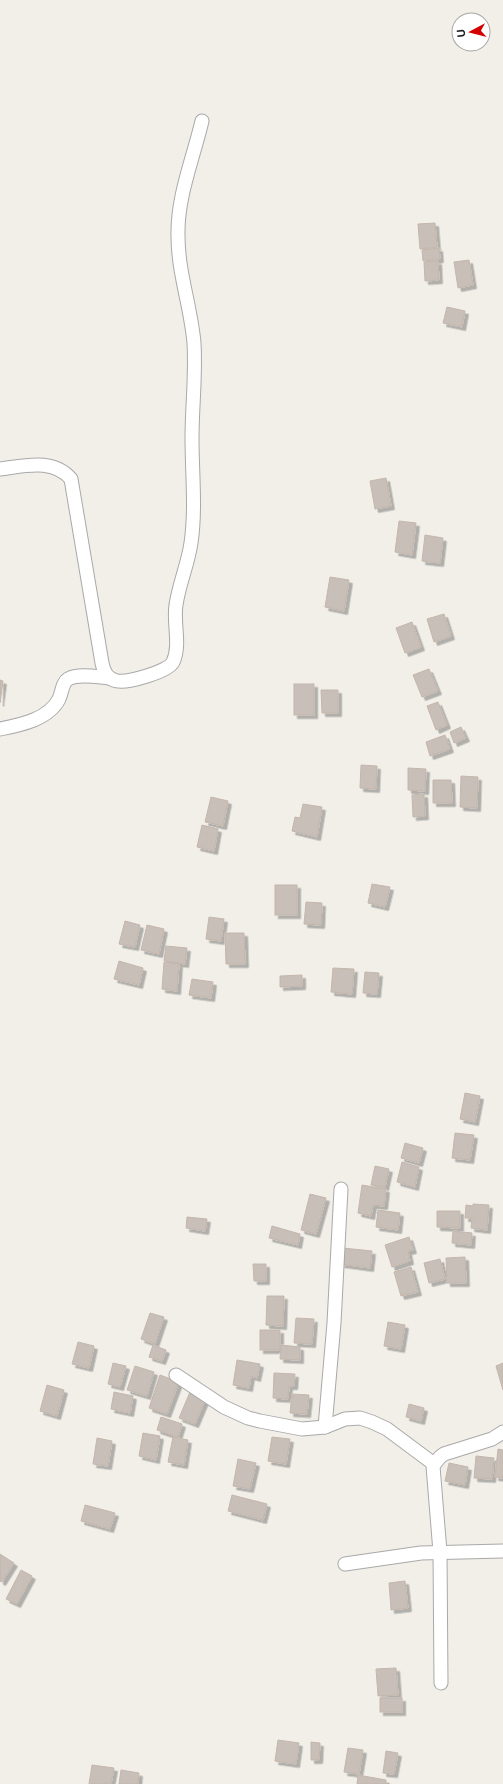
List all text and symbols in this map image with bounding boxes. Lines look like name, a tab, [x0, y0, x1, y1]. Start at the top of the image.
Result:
north arrow	[451, 12, 491, 52]
text: U	[454, 28, 469, 38]

